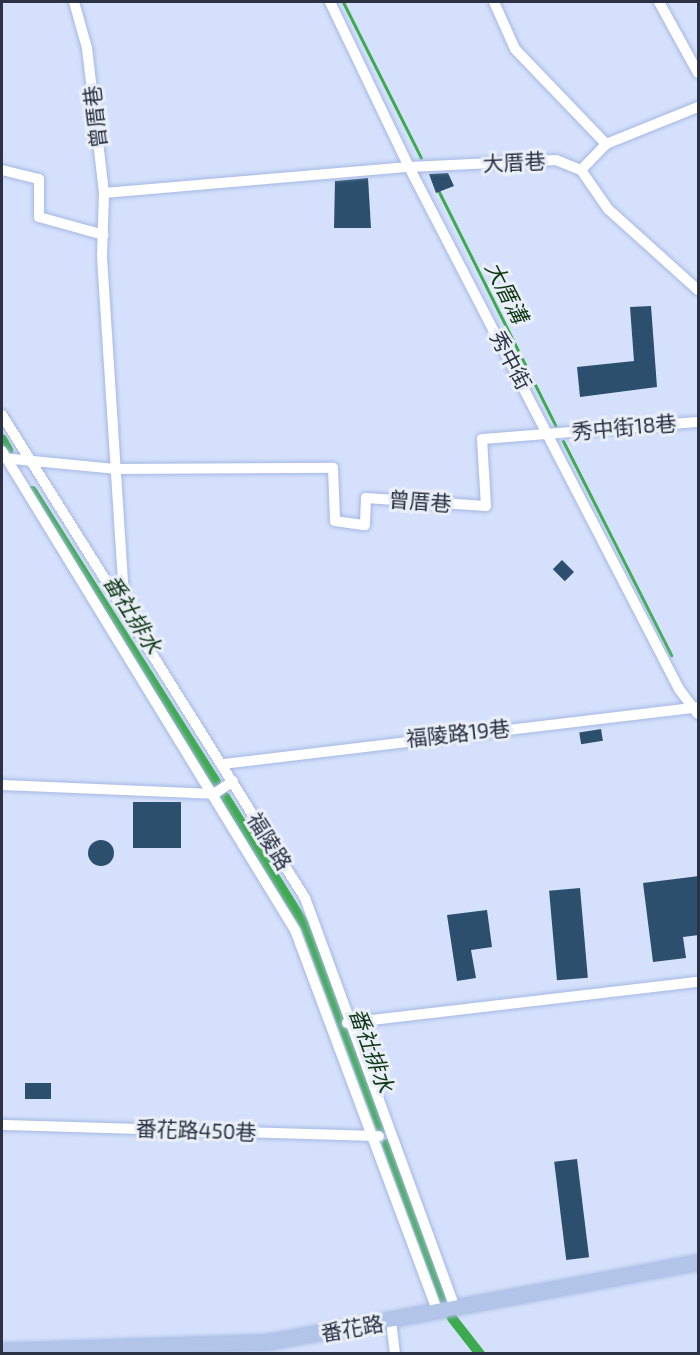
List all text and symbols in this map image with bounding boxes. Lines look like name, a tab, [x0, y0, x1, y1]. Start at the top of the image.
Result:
street label: 曾厝巷	[79, 84, 111, 150]
street label: 大厝巷	[482, 148, 546, 176]
water label: 大厝溝	[480, 257, 534, 327]
street label: 秀中街	[485, 326, 537, 394]
street label: 秀中街18巷	[571, 410, 677, 444]
street label: 曾厝巷	[388, 486, 452, 516]
water label: 番社排水	[98, 570, 168, 658]
street label: 福陵路19巷	[405, 715, 511, 751]
street label: 福陵路	[243, 808, 297, 874]
water label: 番社排水	[345, 1004, 399, 1096]
street label: 番花路450巷	[135, 1115, 257, 1145]
street label: 番花路	[319, 1310, 385, 1346]

